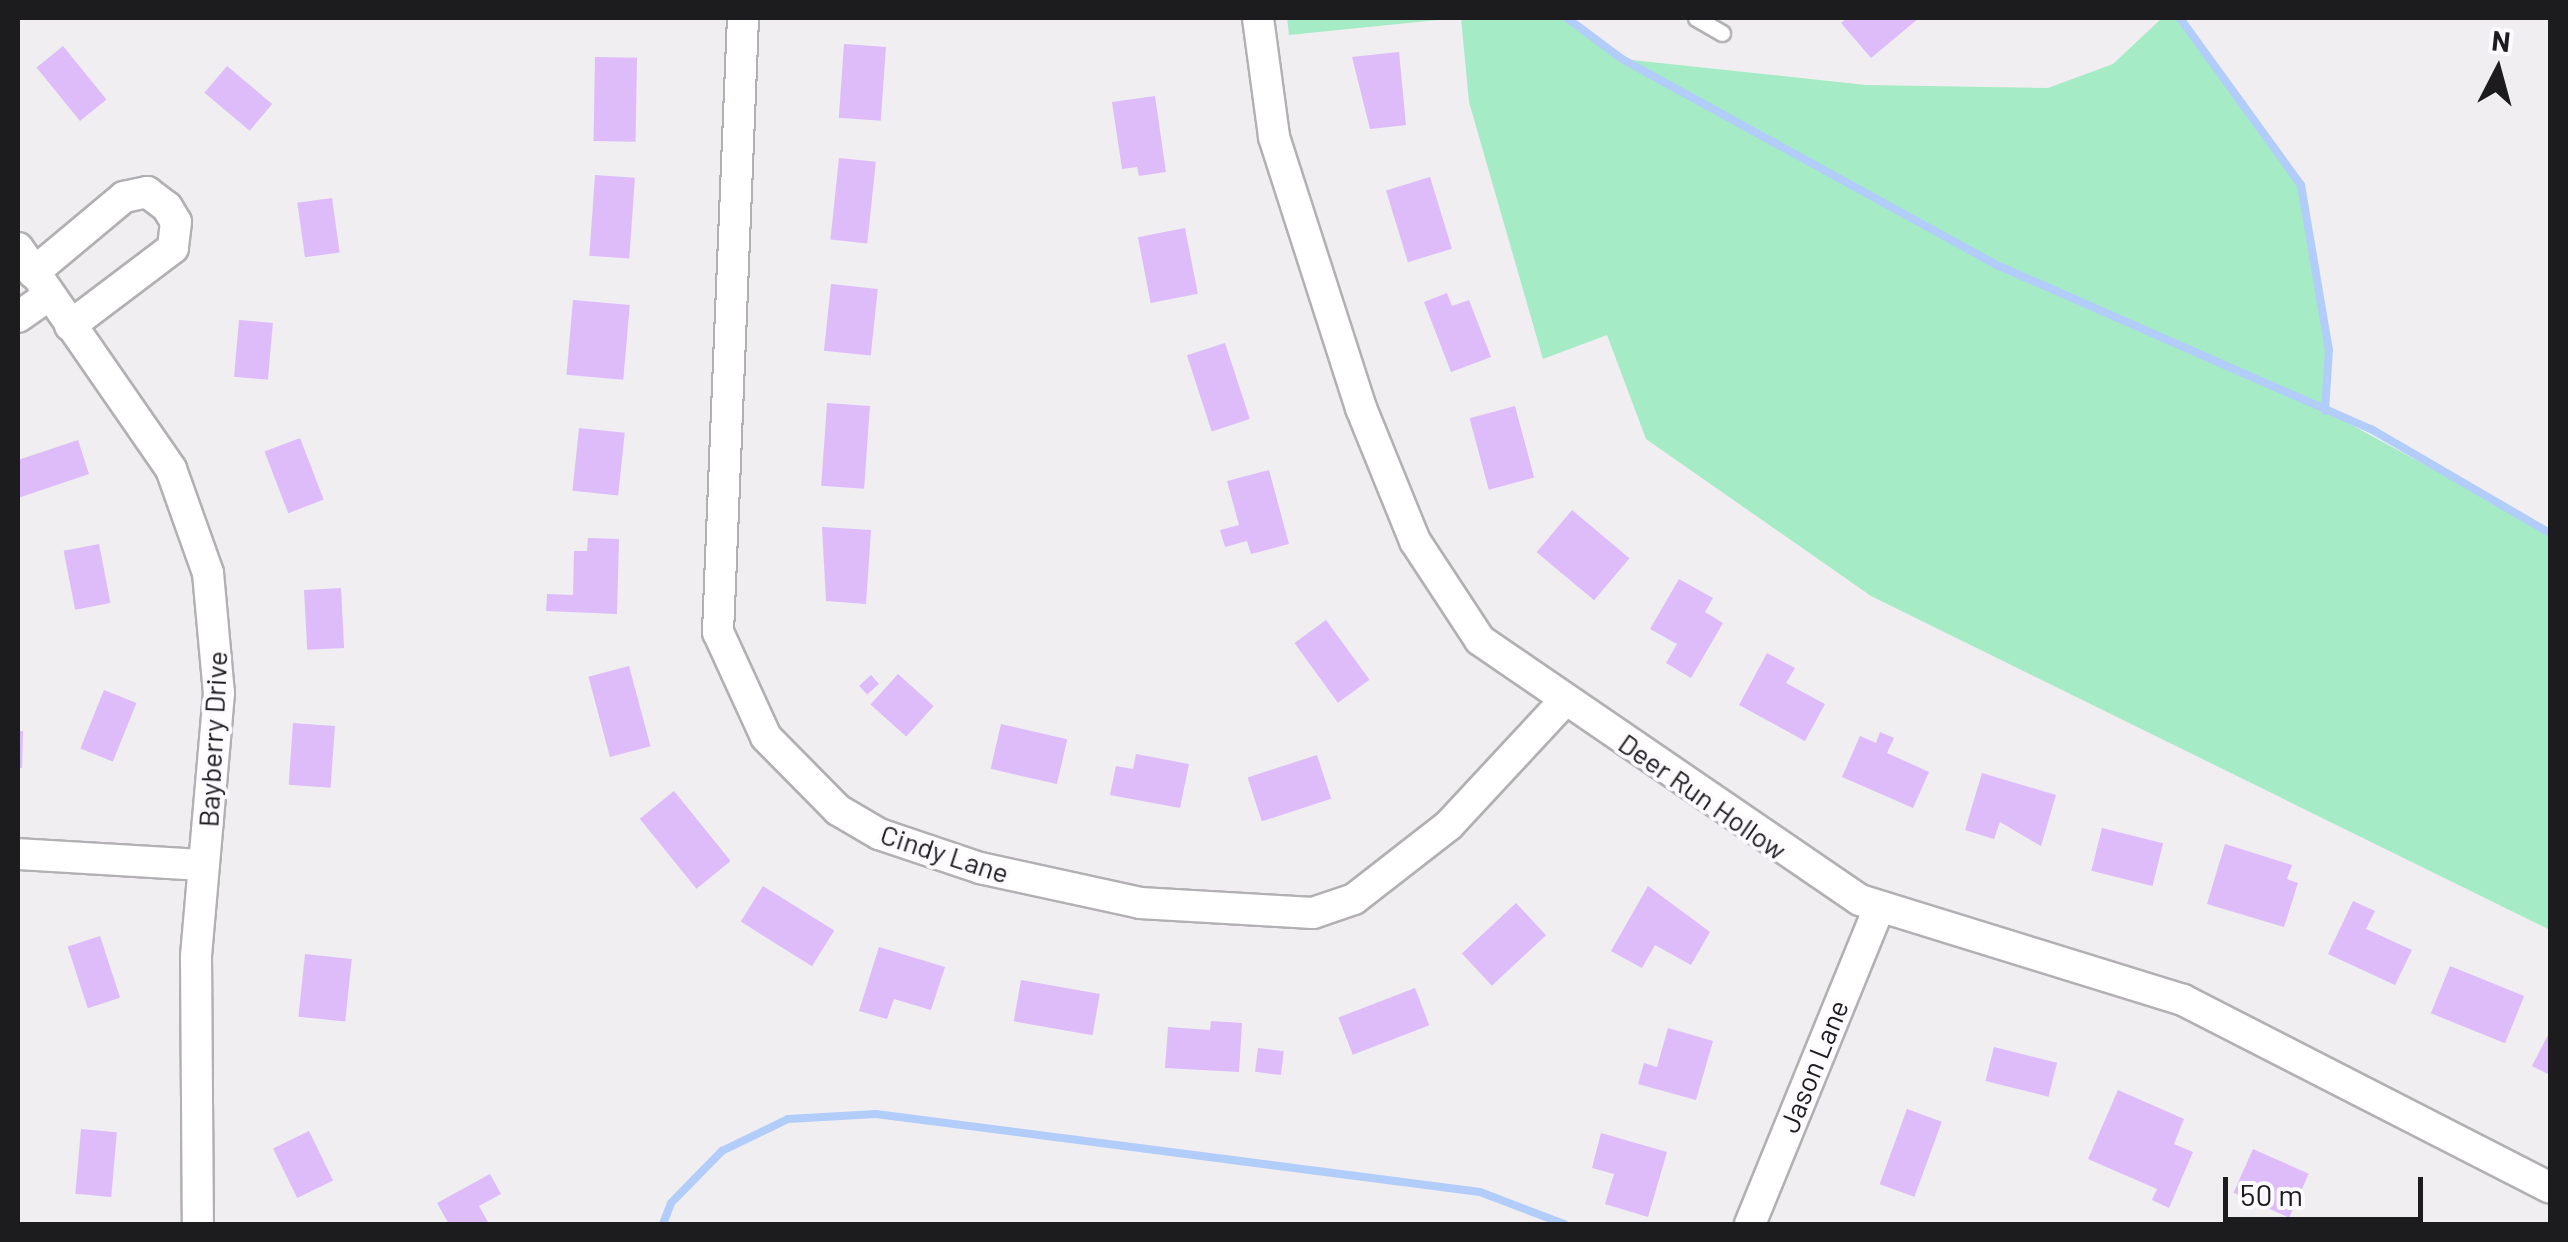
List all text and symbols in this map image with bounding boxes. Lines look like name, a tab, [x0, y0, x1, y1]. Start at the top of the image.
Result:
north arrow	[2448, 20, 2548, 120]
text: N	[2490, 22, 2512, 58]
street label: Bayberry Drive	[191, 650, 233, 828]
street label: Deer Run Hollow	[1613, 726, 1793, 866]
street label: Cindy Lane	[877, 816, 1013, 890]
street label: Jason Lane	[1771, 995, 1855, 1137]
scale bar	[2228, 1157, 2428, 1219]
text: 50 m	[2240, 1176, 2303, 1212]

